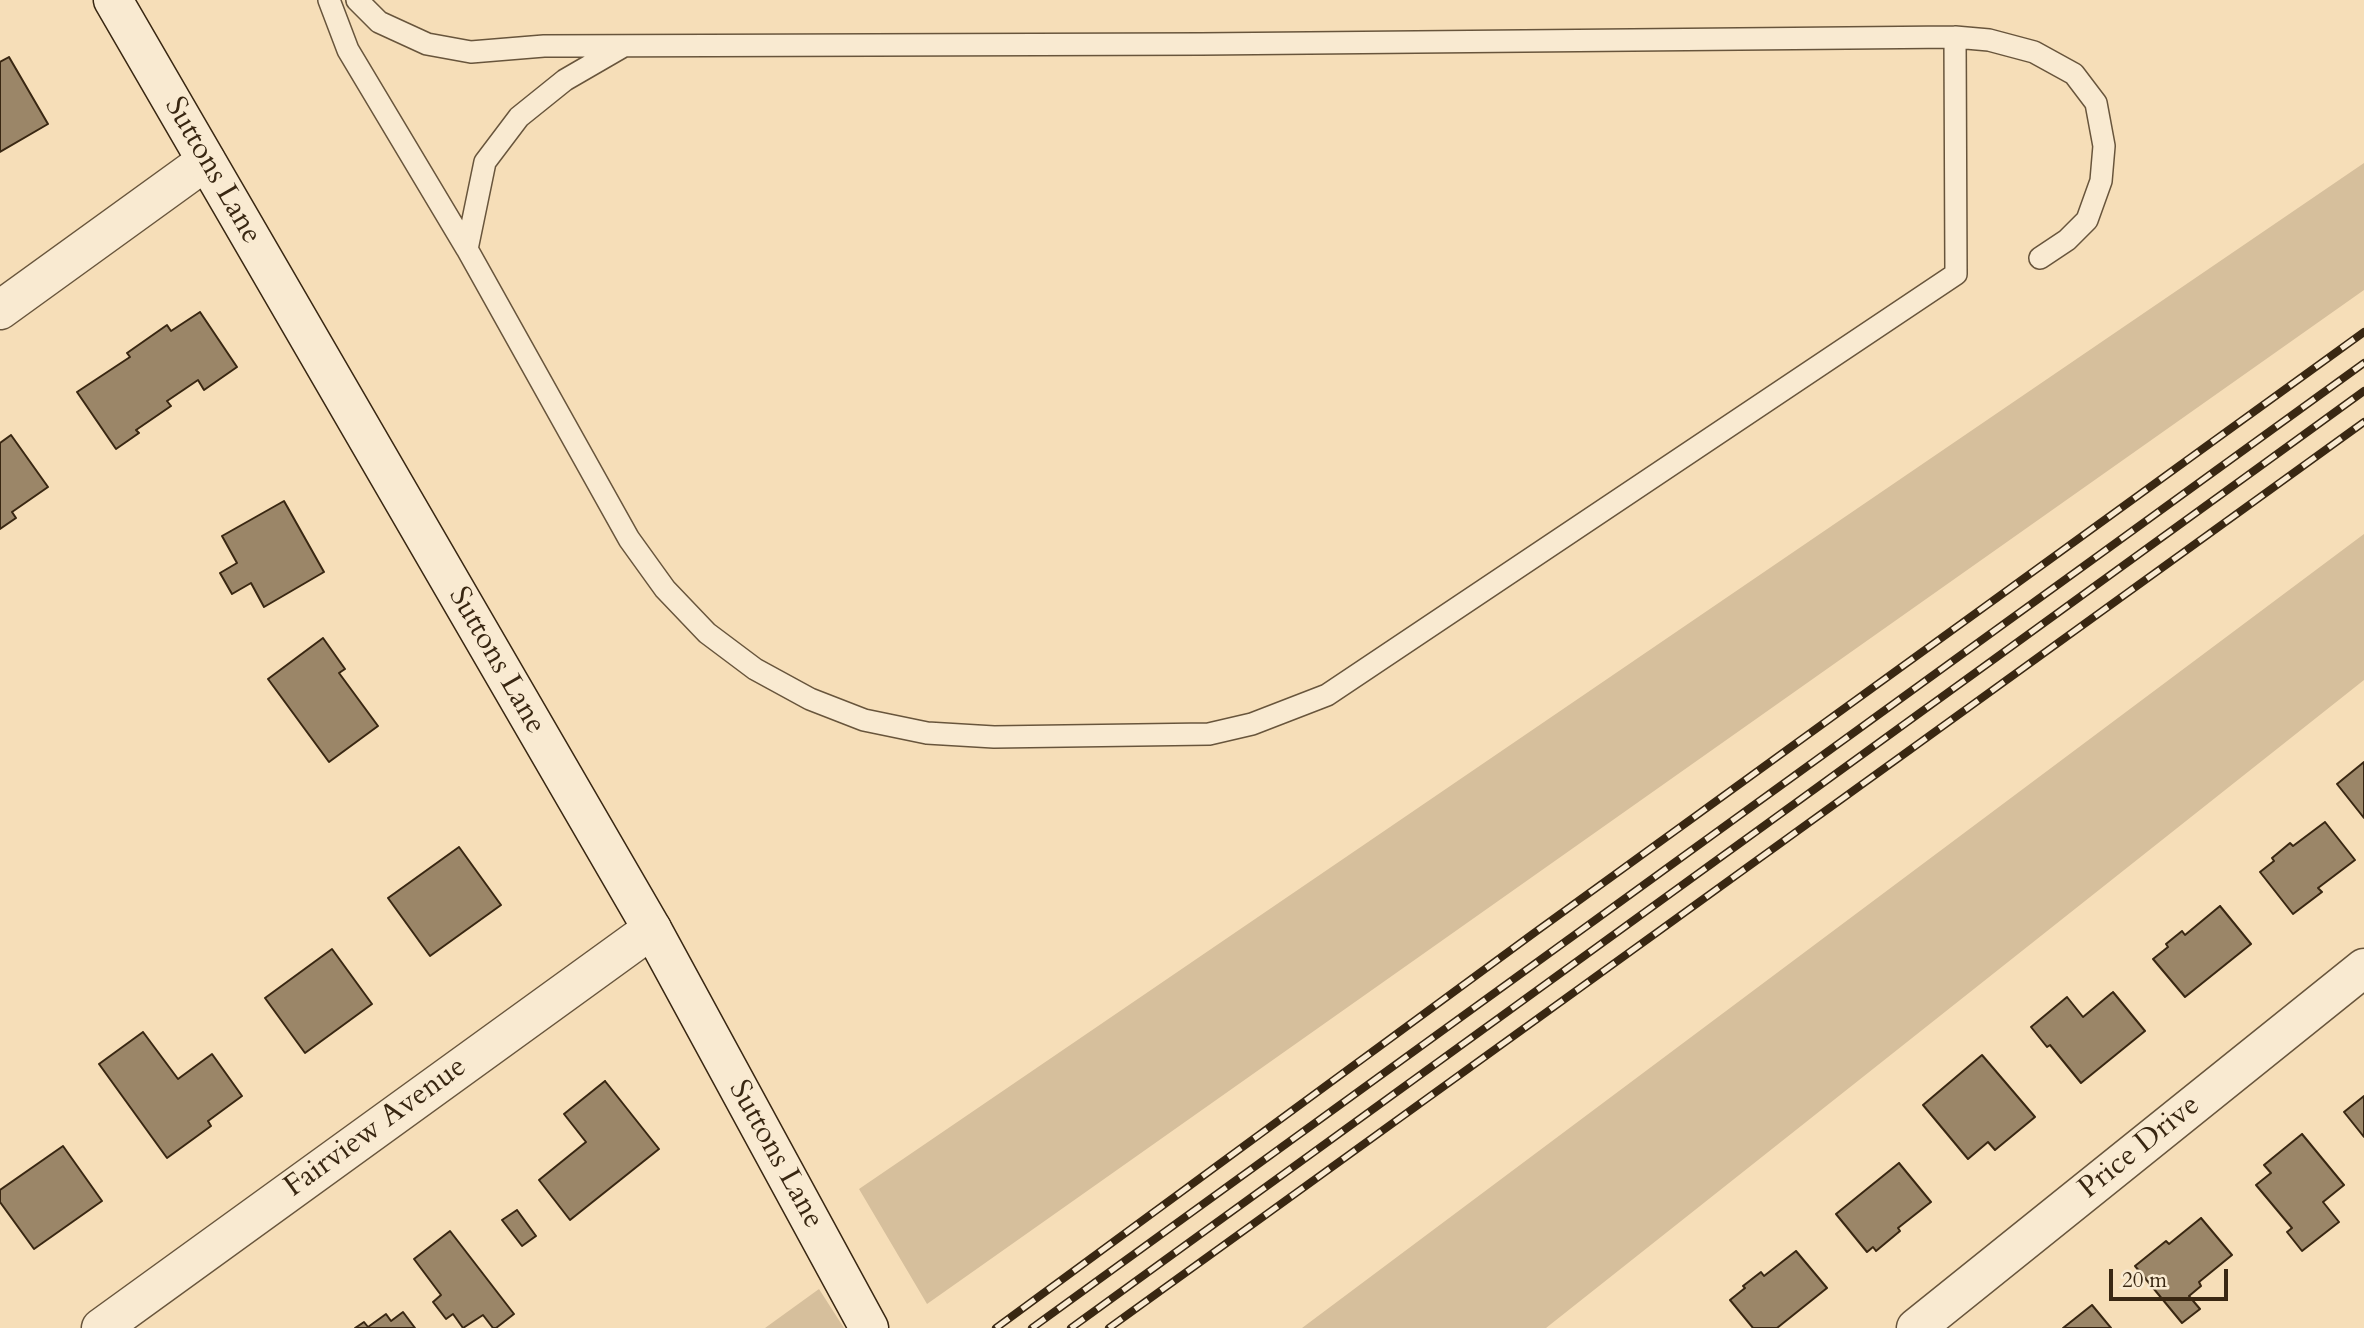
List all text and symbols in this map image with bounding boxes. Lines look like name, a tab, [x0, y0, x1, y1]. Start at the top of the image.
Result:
street label: Suttons Lane	[156, 91, 268, 251]
street label: Suttons Lane	[440, 581, 552, 741]
street label: Fairview Avenue	[278, 1050, 474, 1206]
street label: Suttons Lane	[720, 1075, 830, 1235]
street label: Price Drive	[2072, 1088, 2208, 1208]
scale bar	[2112, 1254, 2231, 1298]
text: 20 m	[2122, 1266, 2167, 1295]

